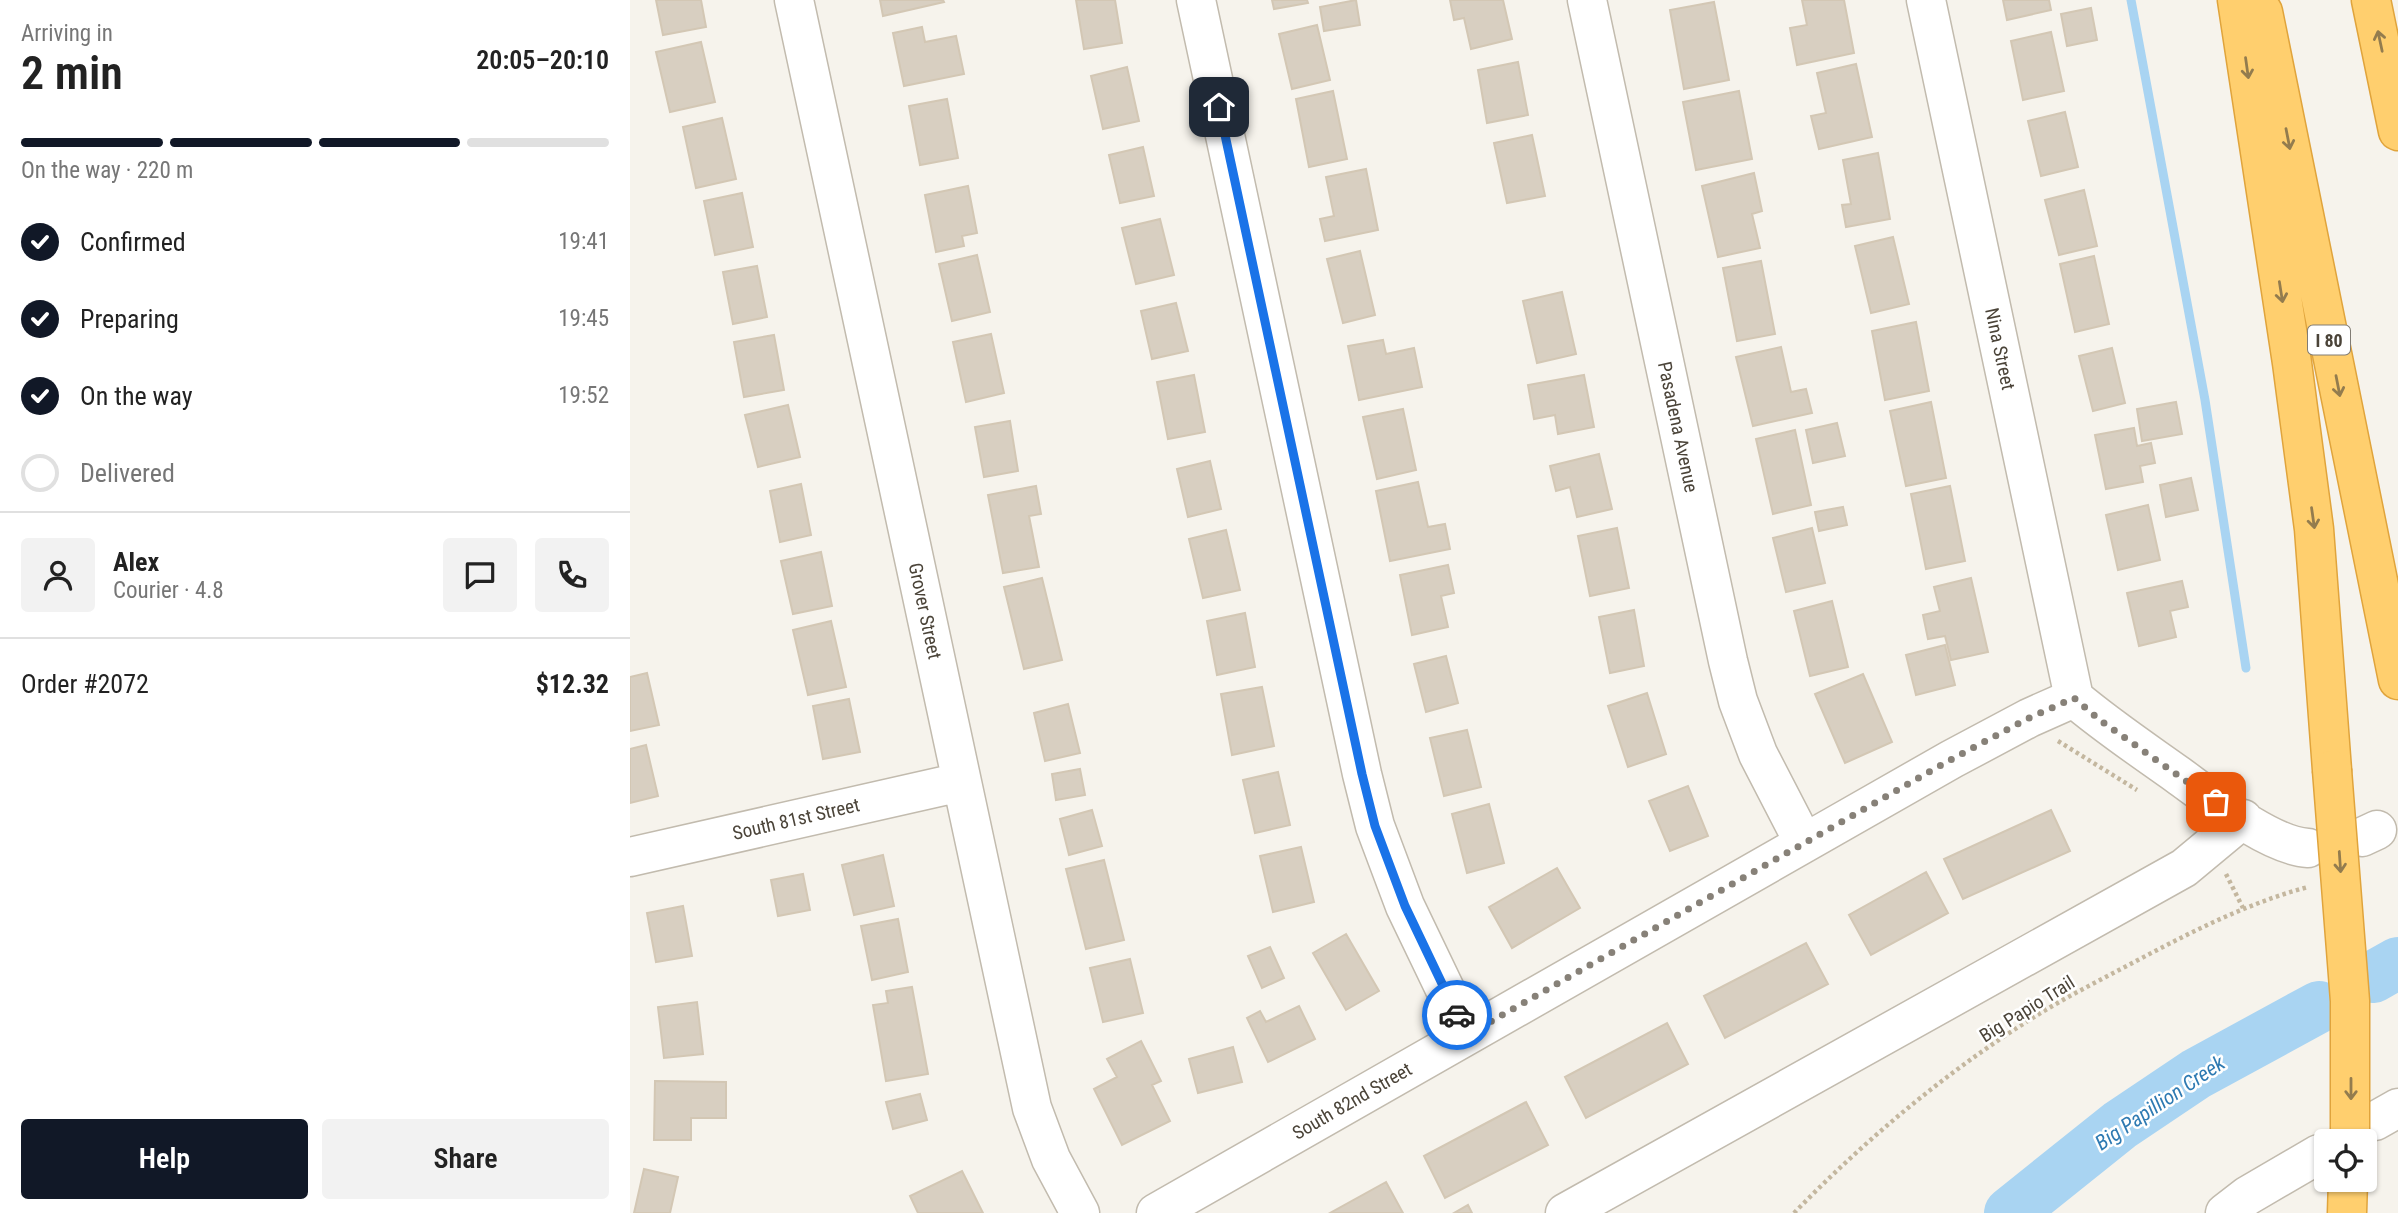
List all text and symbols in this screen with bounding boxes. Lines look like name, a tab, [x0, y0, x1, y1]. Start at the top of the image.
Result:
text: Arriving in	[21, 20, 113, 47]
one-way arrow	[2372, 30, 2386, 53]
text: 20:05–20:10	[476, 45, 609, 75]
text: 2 min	[21, 46, 123, 100]
one-way arrow	[2240, 56, 2253, 78]
pin	[1189, 77, 1249, 137]
icon: home	[1200, 88, 1238, 126]
one-way arrow	[2282, 127, 2296, 150]
text: On the way · 220 m	[21, 157, 193, 184]
icon: check	[21, 223, 59, 261]
text: Confirmed	[80, 227, 186, 257]
text: 19:41	[558, 228, 609, 255]
one-way arrow	[2275, 281, 2288, 303]
icon: check	[21, 300, 59, 338]
text: Preparing	[80, 304, 179, 334]
text: 19:45	[558, 305, 609, 332]
street label: Nina Street	[1980, 306, 2020, 392]
road number: I 80	[2308, 326, 2350, 354]
street label: Pasadena Avenue	[1653, 360, 1703, 495]
one-way arrow	[2332, 374, 2346, 397]
icon: check	[21, 377, 59, 415]
text: On the way	[80, 381, 193, 411]
text: 19:52	[558, 382, 609, 409]
text: Delivered	[80, 458, 175, 488]
one-way arrow	[2306, 506, 2319, 529]
button: person	[21, 538, 95, 612]
button: chat	[443, 538, 517, 612]
button: phone	[535, 538, 609, 612]
text: Alex	[113, 547, 159, 577]
street label: Grover Street	[904, 561, 946, 661]
text: Courier · 4.8	[113, 577, 224, 604]
text: Order #2072	[21, 669, 149, 699]
text: $12.32	[536, 669, 609, 699]
pin	[2186, 772, 2246, 832]
icon: bag	[2197, 783, 2235, 821]
street label: South 81st Street	[730, 793, 862, 845]
one-way arrow	[2334, 851, 2347, 873]
street label: Big Papio Trail	[1975, 971, 2079, 1047]
courier	[1422, 980, 1492, 1050]
icon: car	[1438, 996, 1476, 1034]
water label: Big Papillion Creek	[2091, 1050, 2230, 1155]
street label: South 82nd Street	[1288, 1058, 1416, 1144]
one-way arrow	[2344, 1078, 2358, 1101]
button: Help	[21, 1119, 308, 1199]
button: Share	[322, 1119, 609, 1199]
map controls	[2314, 1129, 2377, 1192]
button: locate	[2314, 1129, 2377, 1192]

